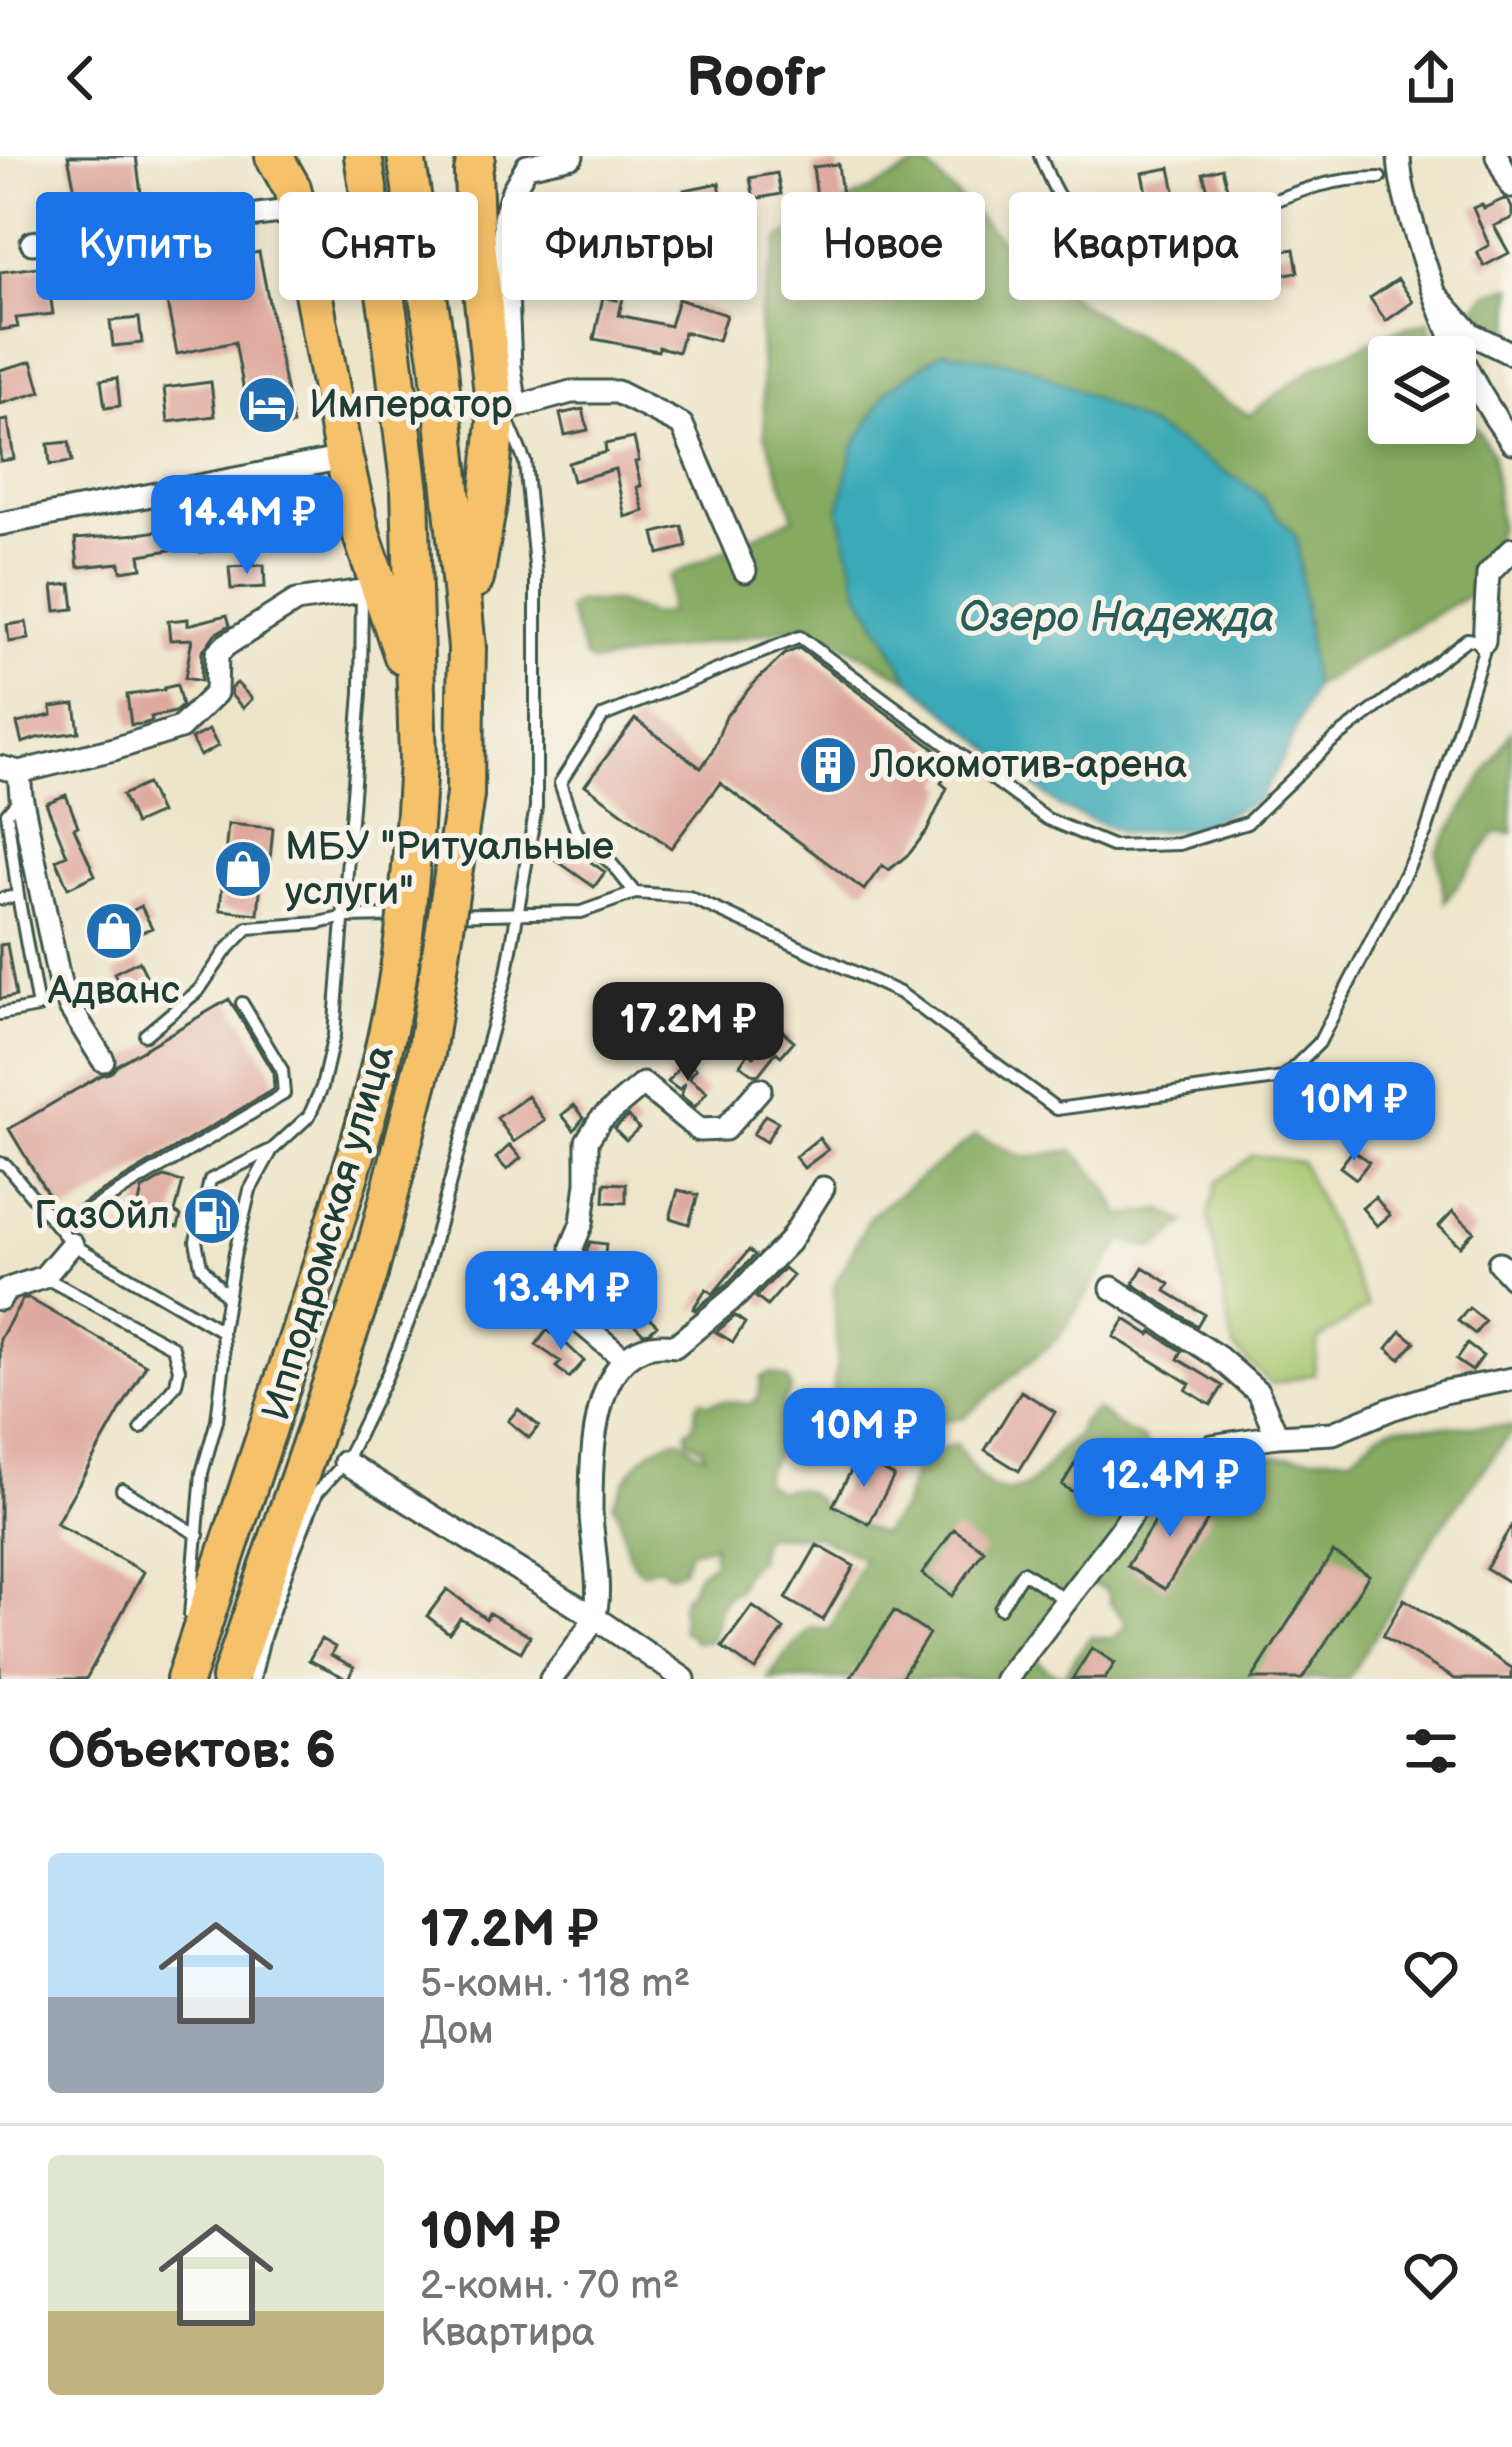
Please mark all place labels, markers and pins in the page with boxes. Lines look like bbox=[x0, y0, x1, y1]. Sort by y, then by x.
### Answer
hotel icon: Император bbox=[236, 374, 298, 436]
place label: Император bbox=[309, 382, 513, 429]
pin: 14.4M ₽ bbox=[136, 475, 358, 577]
building icon: Локомотив-арена bbox=[797, 734, 859, 796]
place label: Локомотив-арена bbox=[869, 742, 1187, 789]
place label: МБУ "Ритуальные услуги" bbox=[285, 824, 614, 916]
shop icon: МБУ "Ритуальные услуги" bbox=[212, 838, 274, 900]
shop icon: Адванс bbox=[83, 900, 145, 962]
place label: Адванс bbox=[47, 968, 180, 1015]
pin: 17.2M ₽ bbox=[577, 982, 799, 1084]
pin: 10M ₽ bbox=[1270, 1062, 1438, 1164]
fuel station icon: ГазОйл bbox=[181, 1185, 243, 1247]
place label: ГазОйл bbox=[34, 1193, 170, 1240]
pin: 13.4M ₽ bbox=[450, 1251, 672, 1353]
pin: 10M ₽ bbox=[780, 1388, 948, 1490]
pin: 12.4M ₽ bbox=[1059, 1438, 1281, 1540]

